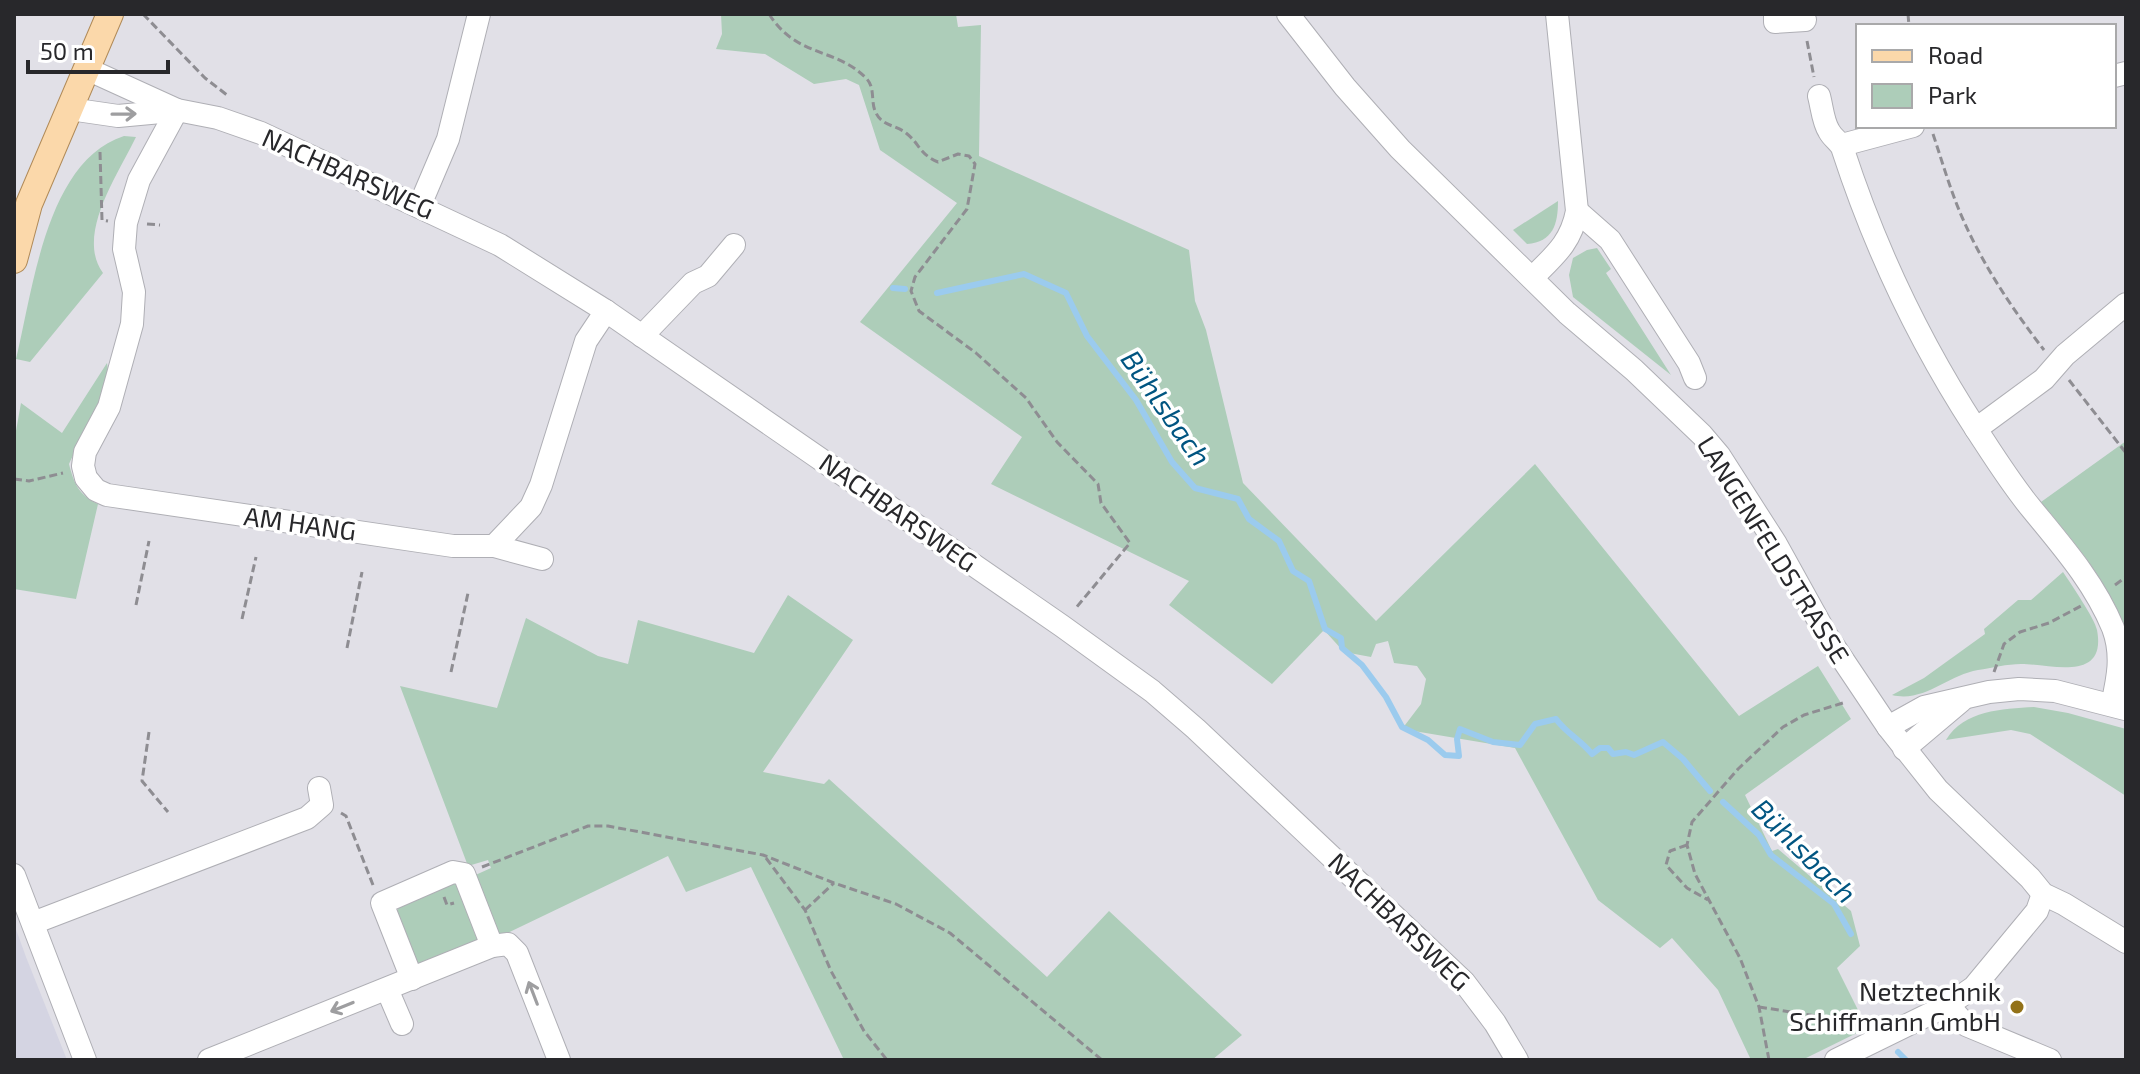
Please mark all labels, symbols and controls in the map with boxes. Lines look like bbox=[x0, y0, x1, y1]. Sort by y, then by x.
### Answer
scale bar bbox=[28, 24, 168, 74]
legend bbox=[1856, 24, 2116, 128]
text: 50 m bbox=[40, 36, 94, 65]
text: Road bbox=[1928, 40, 1983, 69]
text: Park bbox=[1928, 80, 1977, 109]
one-way arrow bbox=[110, 106, 136, 122]
street label: NACHBARSWEG bbox=[258, 121, 439, 224]
water label: Bühlsbach bbox=[1115, 343, 1219, 472]
street label: LANGENFELDSTRASSE bbox=[1692, 430, 1857, 668]
street label: NACHBARSWEG bbox=[814, 446, 983, 578]
street label: AM HANG bbox=[242, 499, 358, 546]
water label: Bühlsbach bbox=[1745, 791, 1864, 910]
street label: NACHBARSWEG bbox=[1323, 846, 1477, 996]
place label: Netztechnik Schiffmann GmbH bbox=[1789, 975, 2001, 1036]
one-way arrow bbox=[525, 981, 539, 1006]
marker: Netztechnik Schiffmann GmbH bbox=[2008, 998, 2026, 1016]
one-way arrow bbox=[330, 1001, 355, 1015]

